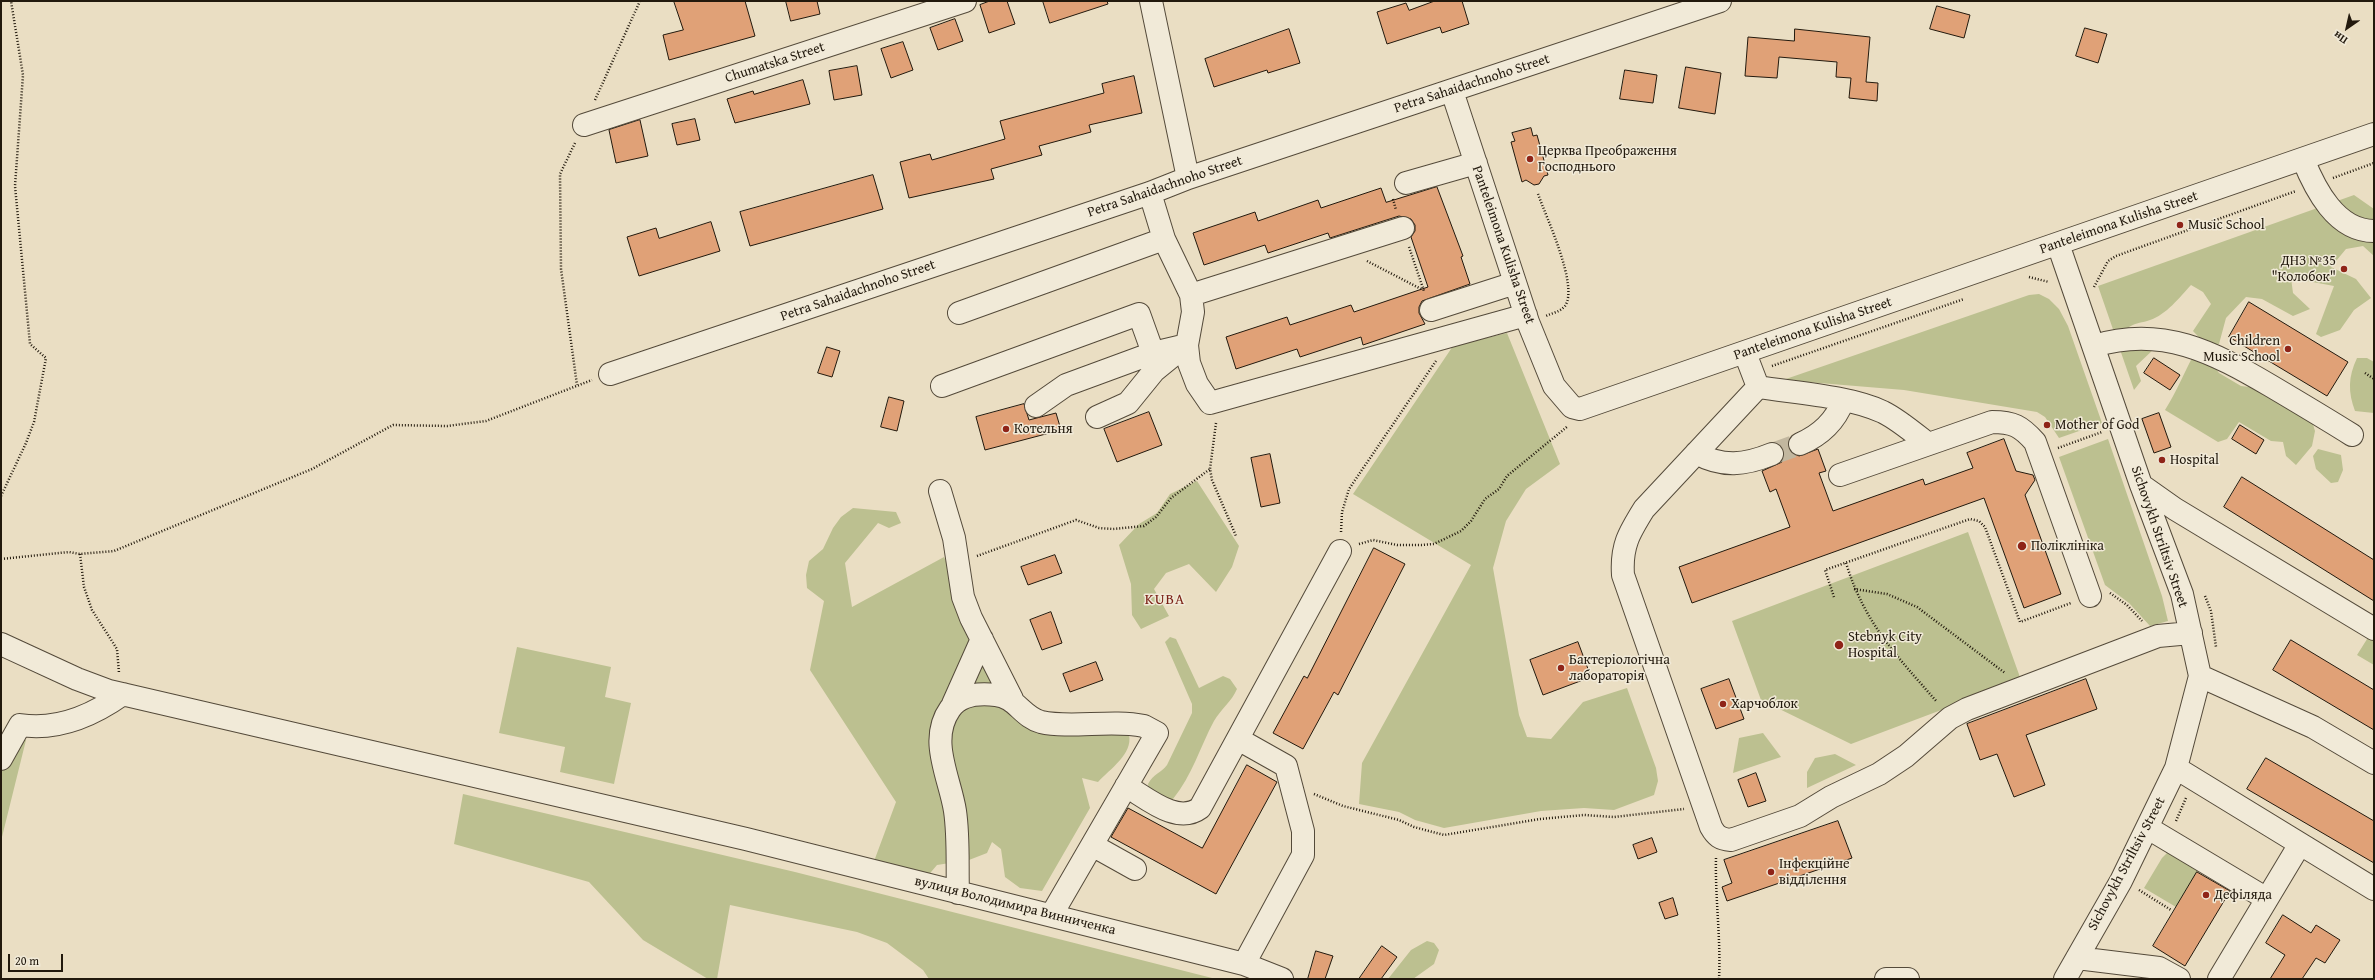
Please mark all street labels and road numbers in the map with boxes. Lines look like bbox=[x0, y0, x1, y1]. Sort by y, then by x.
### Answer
street label: Chumatska Street bbox=[723, 39, 827, 87]
street label: Petra Sahaidachnoho Street bbox=[1392, 51, 1552, 117]
street label: Petra Sahaidachnoho Street bbox=[1085, 153, 1245, 221]
street label: Panteleimona Kulisha Street bbox=[1468, 164, 1538, 326]
street label: Panteleimona Kulisha Street bbox=[2038, 188, 2200, 258]
street label: Petra Sahaidachnoho Street bbox=[778, 257, 938, 325]
street label: Panteleimona Kulisha Street bbox=[1732, 294, 1894, 364]
street label: Sichovykh Striltsiv Street bbox=[2127, 464, 2191, 610]
street label: Sichovykh Striltsiv Street bbox=[2085, 794, 2169, 934]
street label: вулиця Володимира Винниченка bbox=[913, 873, 1117, 939]

